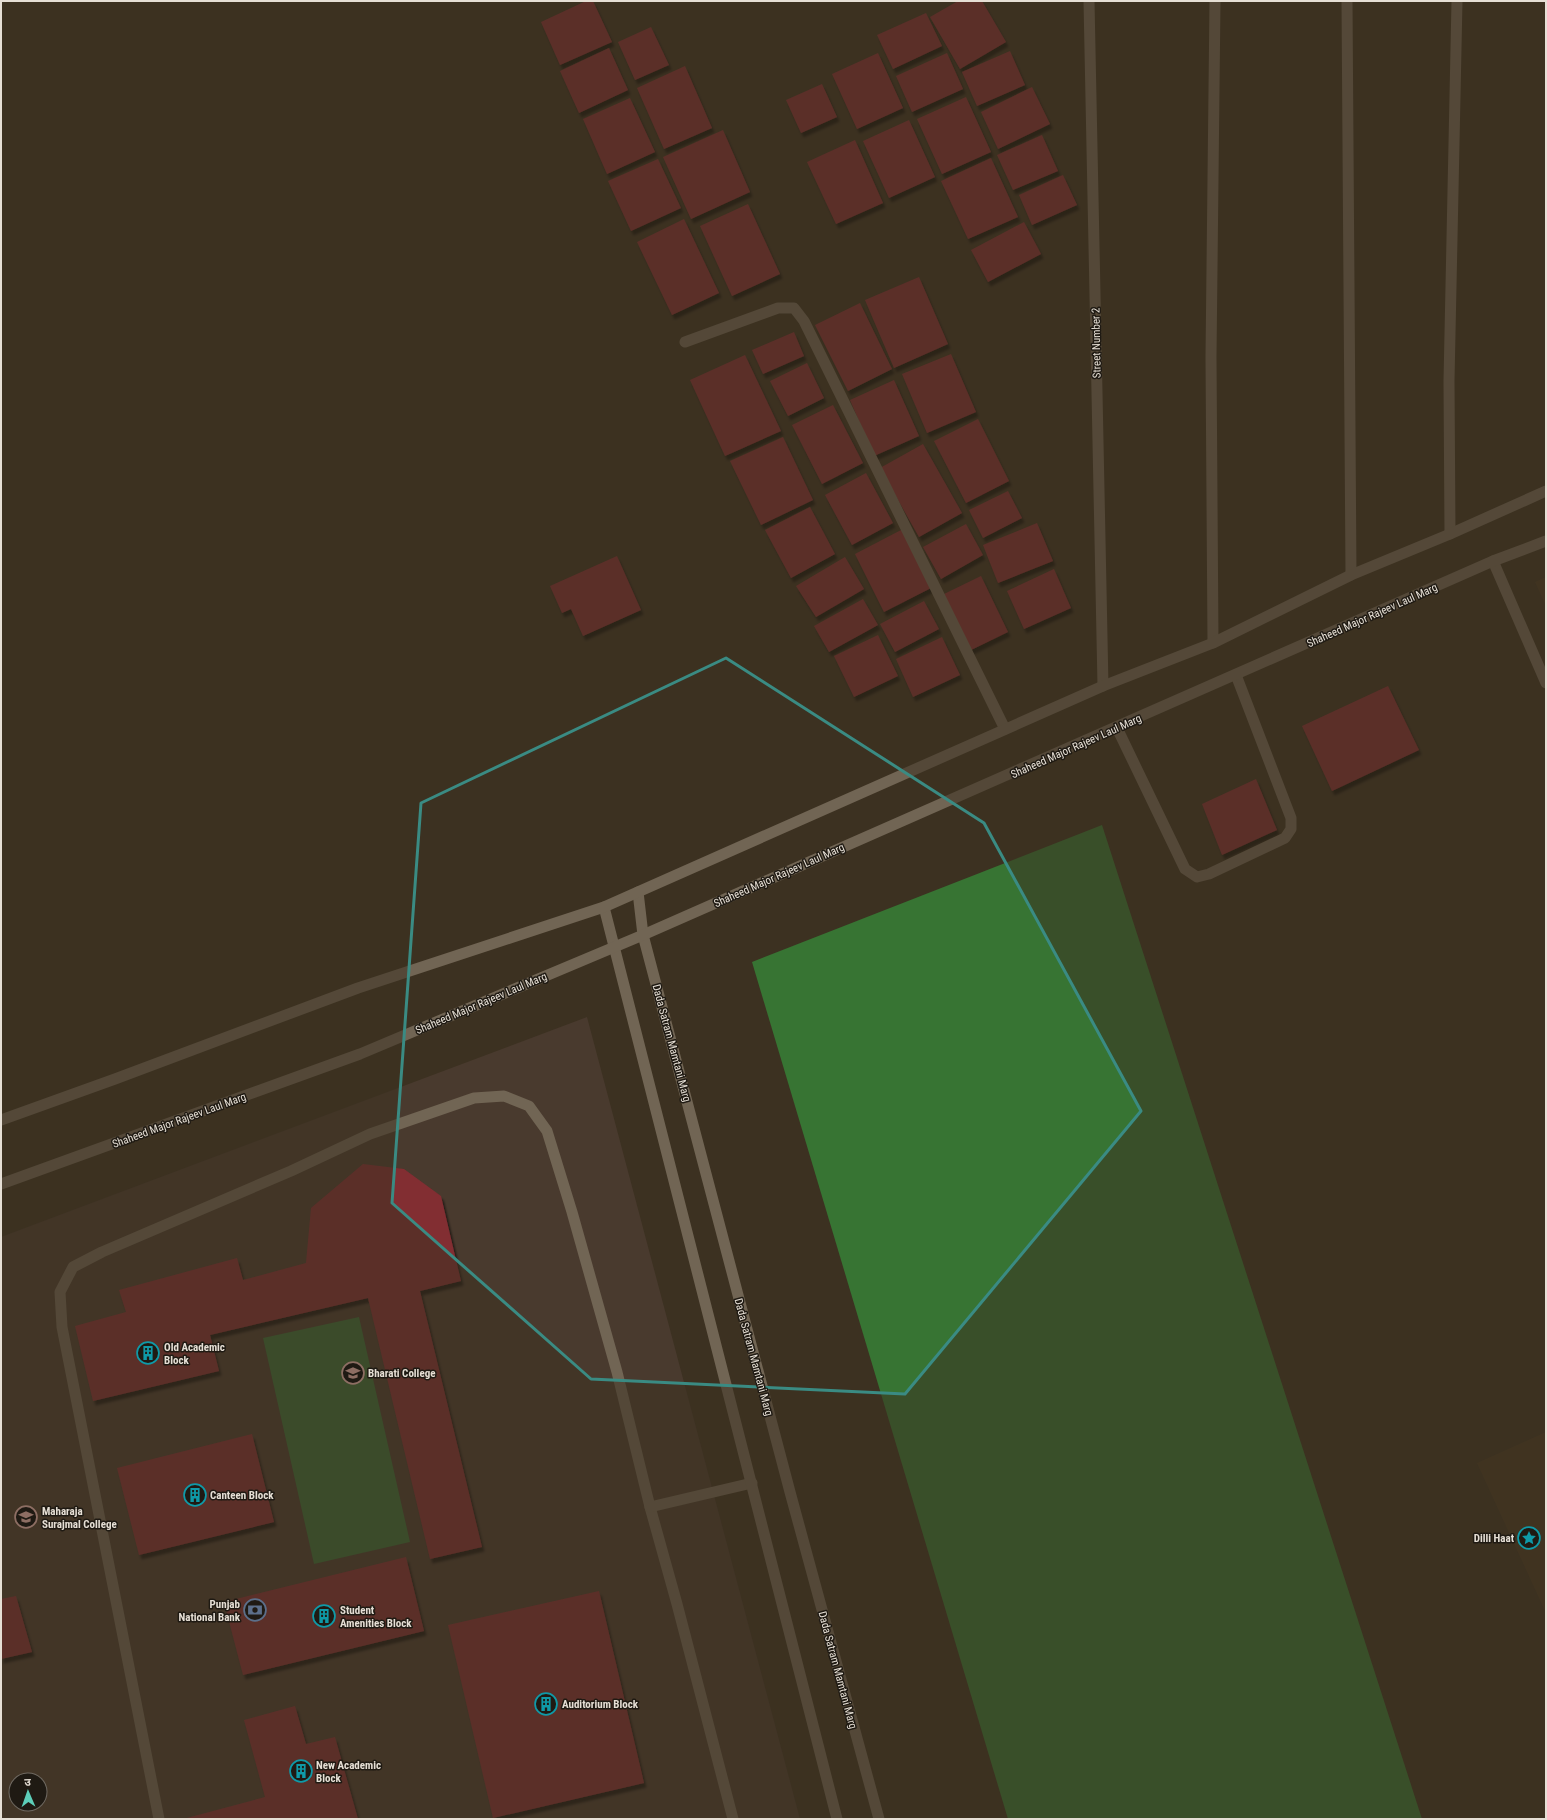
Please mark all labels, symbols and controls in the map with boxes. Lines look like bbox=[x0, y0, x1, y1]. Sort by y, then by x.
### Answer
street label: Street Number 2 bbox=[1089, 308, 1104, 378]
street label: Shaheed Major Rajeev Laul Marg bbox=[1305, 581, 1439, 650]
street label: Shaheed Major Rajeev Laul Marg bbox=[1009, 712, 1143, 781]
street label: Shaheed Major Rajeev Laul Marg bbox=[712, 841, 846, 910]
street label: Shaheed Major Rajeev Laul Marg bbox=[414, 970, 549, 1037]
street label: Dada Satram Mamtani Marg bbox=[650, 983, 693, 1103]
street label: Shaheed Major Rajeev Laul Marg bbox=[110, 1090, 248, 1151]
street label: Dada Satram Mamtani Marg bbox=[732, 1297, 775, 1417]
building icon: Old Academic Block bbox=[135, 1340, 161, 1366]
place label: Old Academic Block bbox=[164, 1341, 225, 1367]
school or university icon: Bharati College bbox=[340, 1360, 366, 1386]
place label: Bharati College bbox=[368, 1367, 435, 1380]
building icon: Canteen Block bbox=[182, 1482, 208, 1508]
place label: Canteen Block bbox=[210, 1489, 274, 1502]
school or university icon: Maharaja Surajmal College bbox=[13, 1504, 39, 1530]
place label: Maharaja Surajmal College bbox=[42, 1505, 117, 1531]
place icon: Dilli Haat bbox=[1516, 1525, 1542, 1551]
place label: Dilli Haat bbox=[1474, 1532, 1515, 1545]
bank icon: Punjab National Bank bbox=[242, 1597, 268, 1623]
place label: Punjab National Bank bbox=[179, 1598, 241, 1624]
building icon: Student Amenities Block bbox=[311, 1603, 337, 1629]
place label: Student Amenities Block bbox=[340, 1604, 412, 1630]
street label: Dada Satram Mamtani Marg bbox=[816, 1610, 859, 1730]
building icon: Auditorium Block bbox=[533, 1691, 559, 1717]
place label: Auditorium Block bbox=[562, 1698, 639, 1711]
building icon: New Academic Block bbox=[288, 1758, 314, 1784]
place label: New Academic Block bbox=[316, 1759, 381, 1785]
north arrow bbox=[8, 1772, 48, 1812]
text: उ bbox=[24, 1776, 32, 1789]

